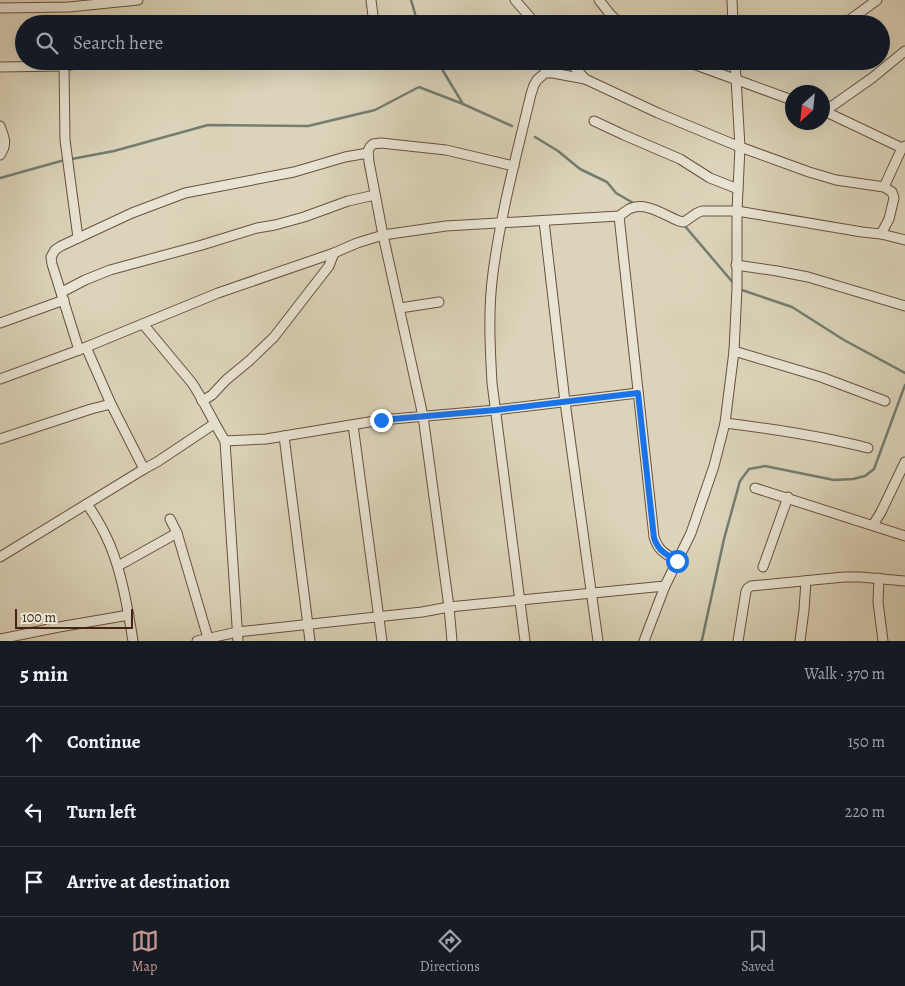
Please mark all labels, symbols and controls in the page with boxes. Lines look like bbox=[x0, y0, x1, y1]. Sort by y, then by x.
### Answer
search box bbox=[15, 15, 890, 70]
icon: search bbox=[33, 29, 61, 57]
text: Search here bbox=[73, 30, 163, 56]
north arrow bbox=[785, 85, 830, 130]
route end bbox=[370, 409, 393, 432]
route start bbox=[666, 550, 689, 573]
scale bar bbox=[15, 606, 132, 629]
text: 100 m bbox=[22, 608, 56, 627]
text: 5 min bbox=[20, 660, 68, 688]
text: Walk · 370 m bbox=[804, 663, 885, 685]
icon: ahead bbox=[20, 728, 48, 756]
text: Continue bbox=[67, 729, 141, 755]
text: 150 m bbox=[848, 731, 885, 753]
icon: left bbox=[20, 798, 48, 826]
text: Turn left bbox=[67, 799, 136, 825]
text: 220 m bbox=[845, 801, 885, 823]
icon: arrive bbox=[20, 868, 48, 896]
text: Arrive at destination bbox=[67, 869, 230, 895]
tab: Map bbox=[131, 927, 159, 976]
tab: Directions bbox=[420, 927, 480, 976]
tab: Saved bbox=[741, 927, 774, 976]

